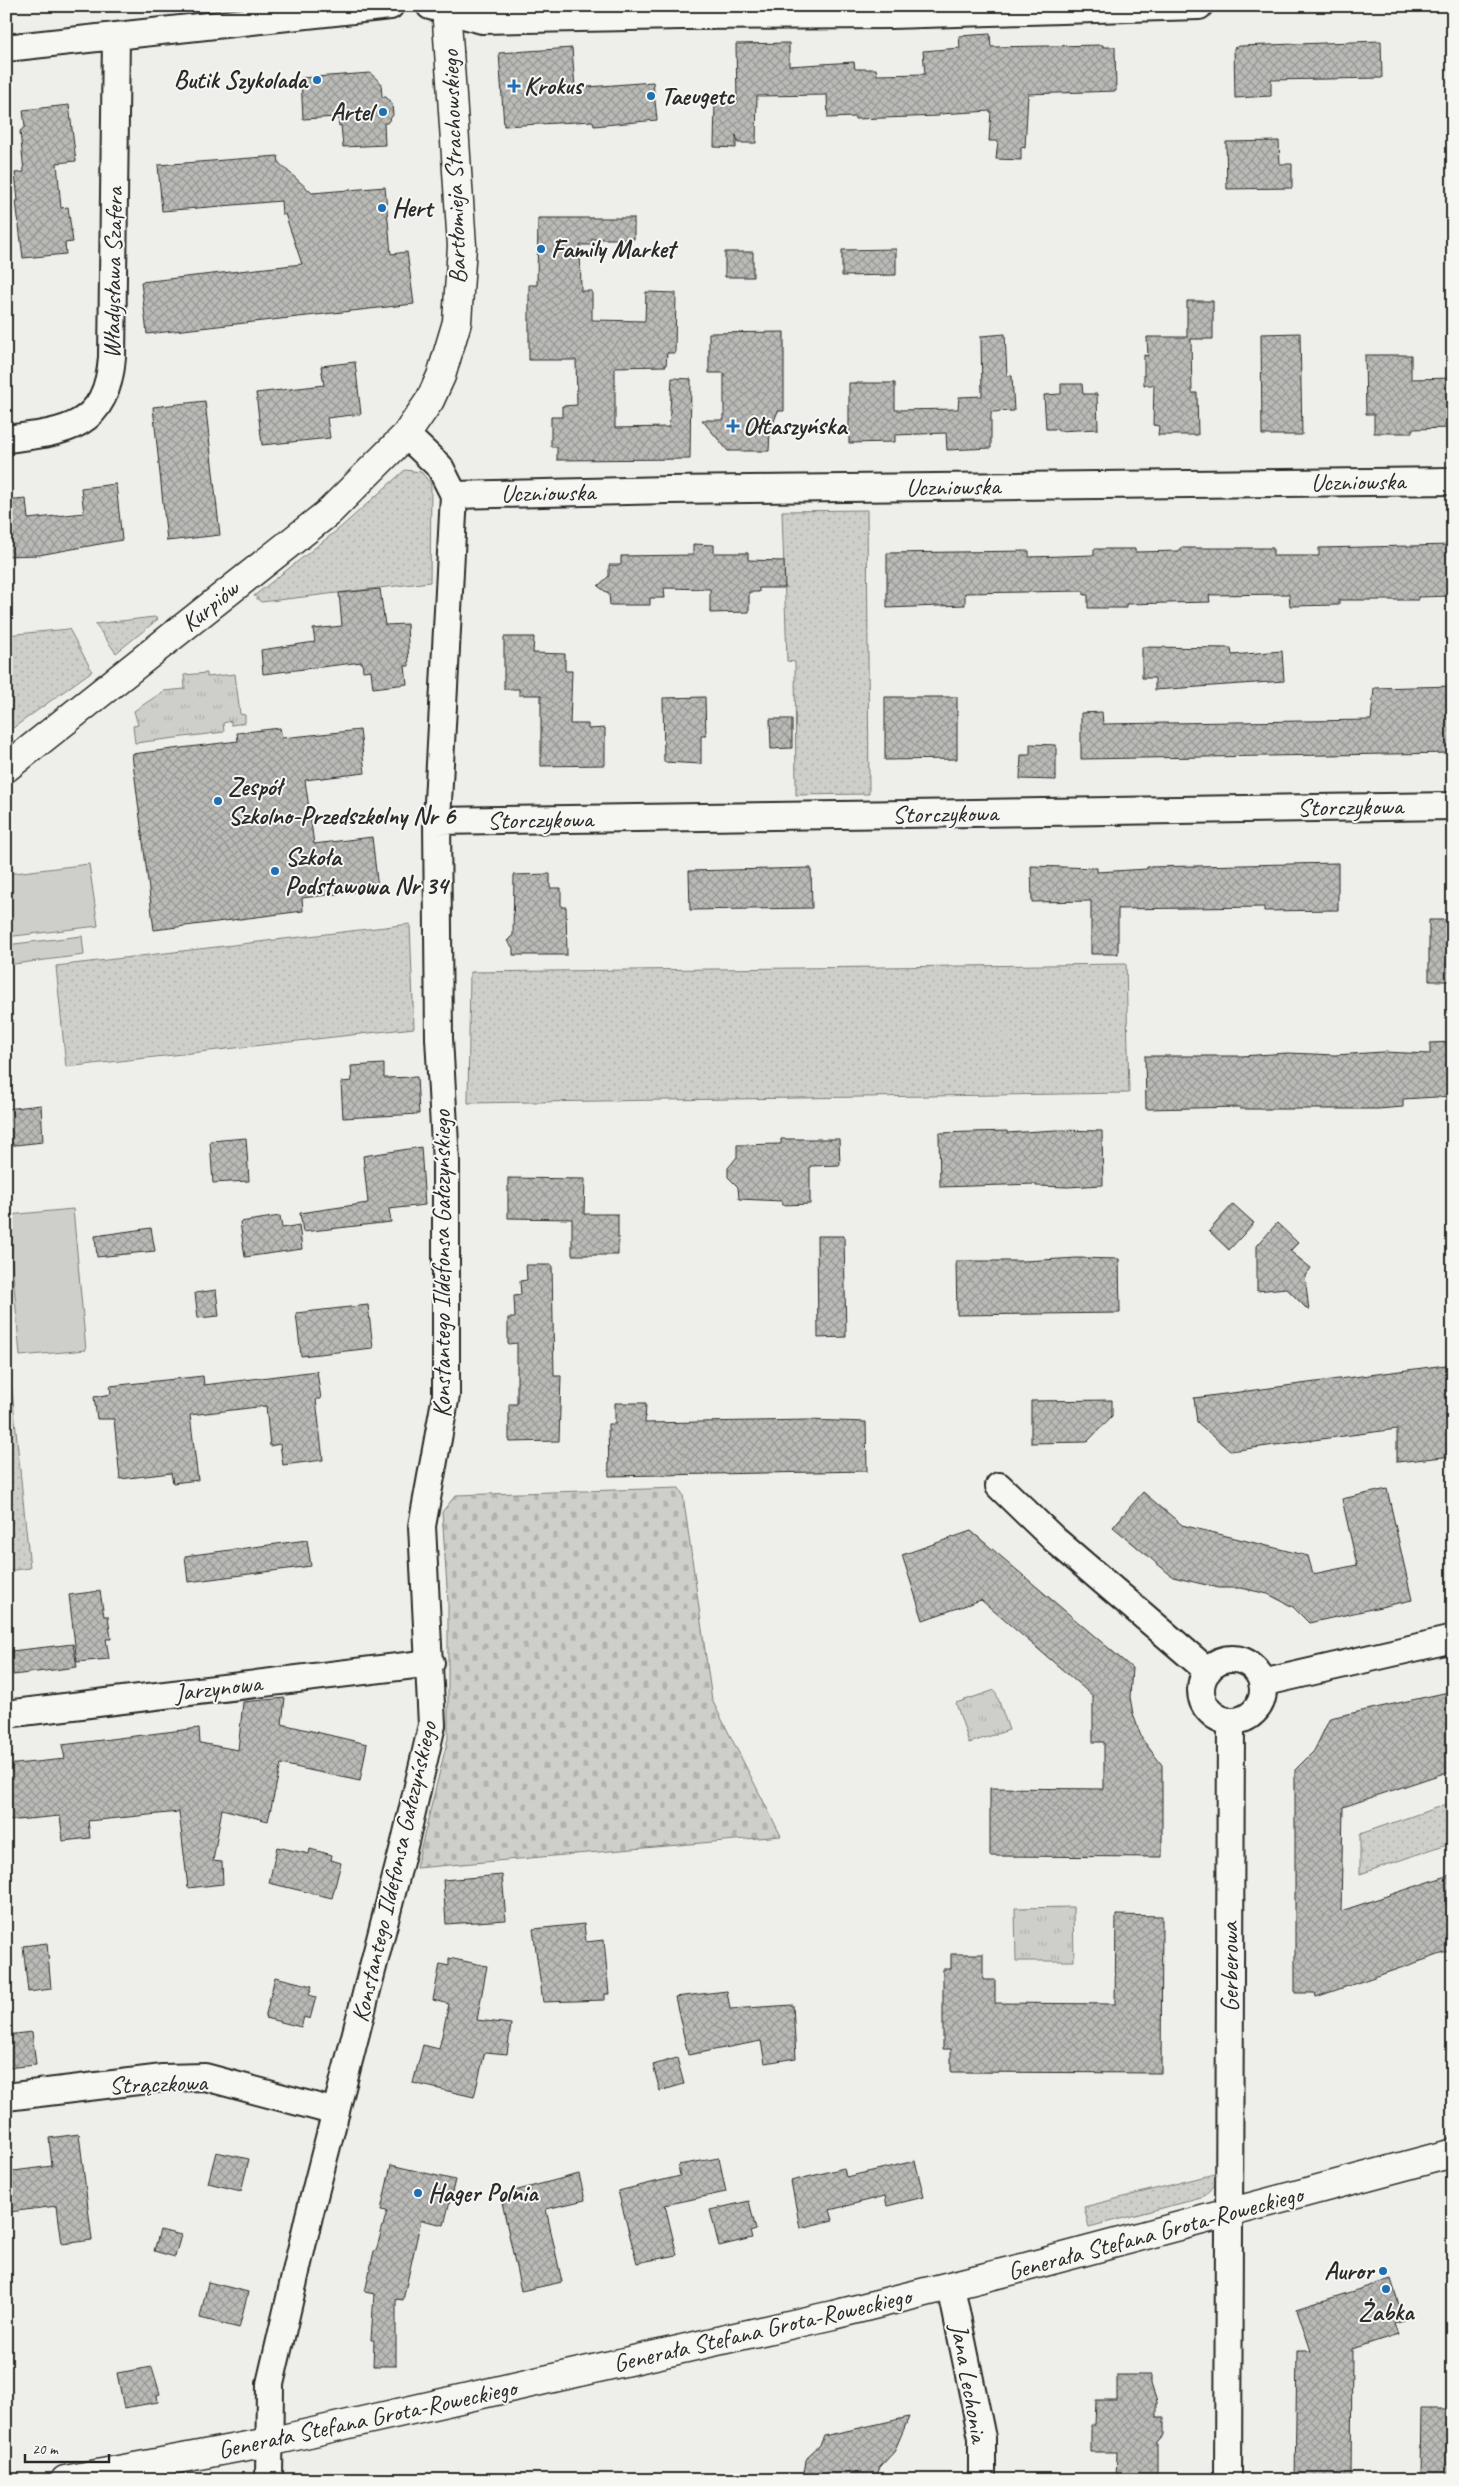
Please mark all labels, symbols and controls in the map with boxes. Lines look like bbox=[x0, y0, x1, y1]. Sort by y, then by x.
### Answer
street label: Bartłomieja Strachowskiego bbox=[434, 48, 474, 284]
place label: Butik Szykolada bbox=[174, 64, 310, 96]
place label: Krokus bbox=[524, 70, 584, 102]
marker: Butik Szykolada bbox=[311, 74, 323, 86]
marker: Krokus bbox=[508, 80, 520, 92]
place label: Taeugetc bbox=[661, 80, 736, 112]
marker: Taeugetc bbox=[645, 90, 657, 102]
place label: Artel bbox=[330, 96, 378, 128]
marker: Artel bbox=[377, 106, 389, 118]
street label: Władysława Szafera bbox=[96, 185, 131, 359]
place label: Hert bbox=[392, 192, 435, 224]
marker: Hert bbox=[376, 202, 388, 214]
place label: Family Market bbox=[551, 233, 679, 265]
marker: Family Market bbox=[535, 243, 547, 255]
place label: Ołtaszyńska bbox=[743, 410, 848, 442]
marker: Ołtaszyńska bbox=[727, 420, 739, 432]
street label: Uczniowska bbox=[1311, 465, 1408, 499]
street label: Uczniowska bbox=[906, 470, 1003, 504]
street label: Uczniowska bbox=[501, 476, 598, 510]
street label: Kurpiów bbox=[175, 572, 247, 639]
place label: Zespół Szkolno-Przedszkolny Nr 6 bbox=[228, 771, 457, 832]
street label: Storczykowa bbox=[1297, 790, 1406, 824]
marker: Zespół Szkolno-Przedszkolny Nr 6 bbox=[212, 795, 224, 807]
street label: Storczykowa bbox=[892, 797, 1001, 831]
street label: Storczykowa bbox=[487, 803, 596, 837]
place label: Szkoła Podstawowa Nr 34 bbox=[285, 841, 450, 902]
marker: Szkoła Podstawowa Nr 34 bbox=[269, 865, 281, 877]
street label: Konstantego Ildefonsa Gałczyńskiego bbox=[426, 1109, 458, 1418]
street label: Jarzynowa bbox=[172, 1666, 266, 1709]
street label: Konstantego Ildefonsa Gałczyńskiego bbox=[344, 1717, 444, 2025]
street label: Gerberowa bbox=[1214, 1920, 1246, 2012]
street label: Strączkowa bbox=[108, 2066, 210, 2102]
place label: Hager Polnia bbox=[428, 2177, 539, 2209]
street label: Generała Stefana Grota-Roweckiego bbox=[1004, 2177, 1309, 2288]
marker: Hager Polnia bbox=[412, 2187, 424, 2199]
place label: Auror bbox=[1324, 2255, 1376, 2287]
marker: Auror bbox=[1377, 2265, 1389, 2277]
street label: Generała Stefana Grota-Roweckiego bbox=[610, 2279, 917, 2380]
marker: Żabka bbox=[1380, 2283, 1392, 2295]
place label: Żabka bbox=[1359, 2296, 1415, 2328]
street label: Jana Lechonia bbox=[943, 2320, 996, 2447]
street label: Generała Stefana Grota-Roweckiego bbox=[215, 2371, 522, 2466]
scale bar bbox=[25, 2431, 109, 2463]
text: 20 m bbox=[32, 2440, 59, 2459]

